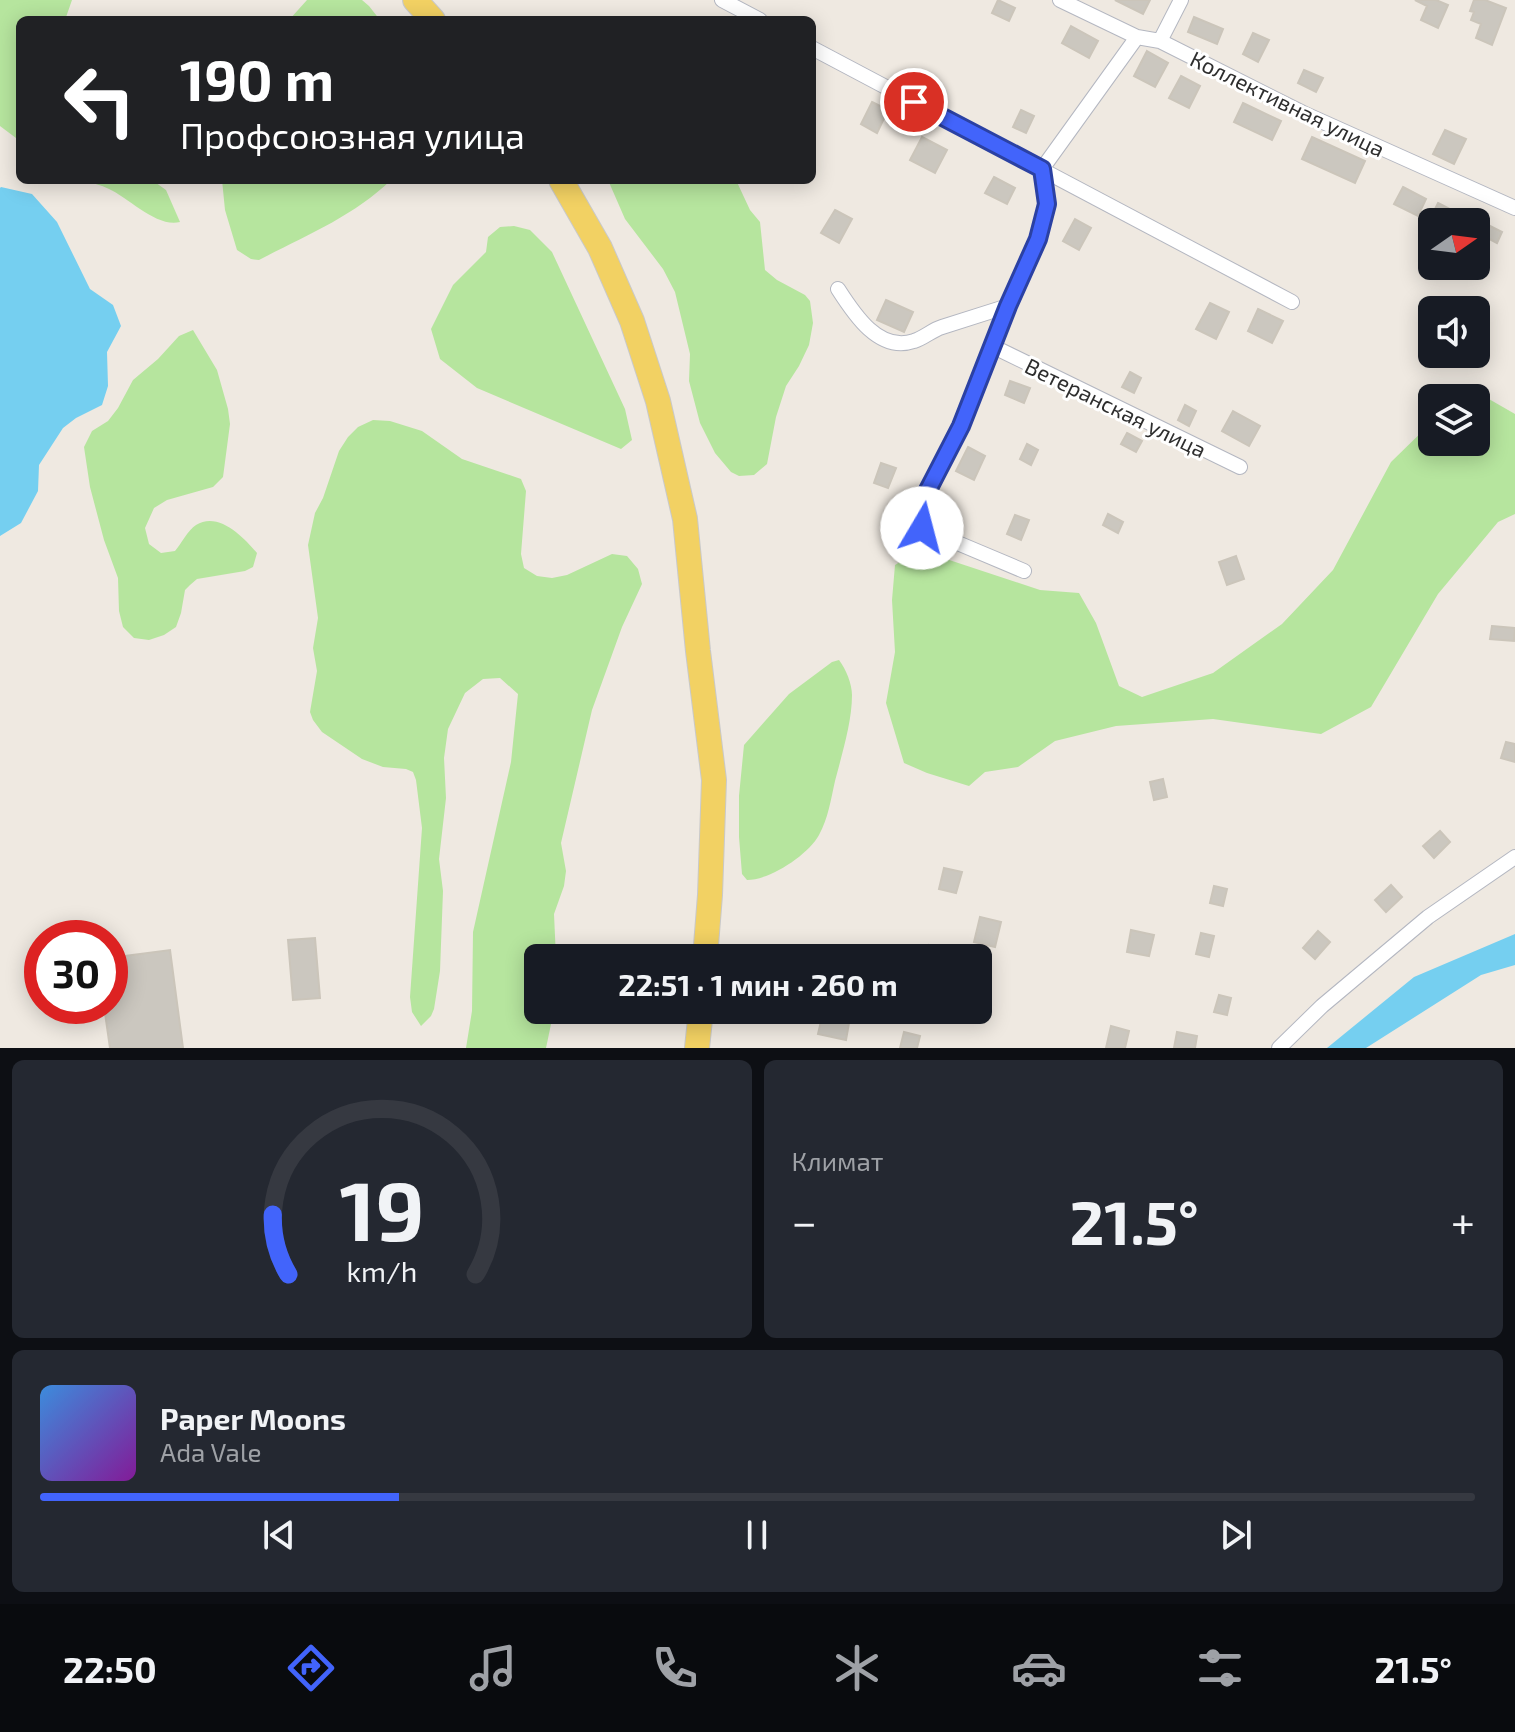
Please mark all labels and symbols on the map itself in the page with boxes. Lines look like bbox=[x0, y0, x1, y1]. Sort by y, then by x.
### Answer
street label: Коллективная улица bbox=[1186, 45, 1389, 162]
pin bbox=[880, 68, 948, 136]
north arrow bbox=[1418, 208, 1490, 280]
street label: Ветеранская улица bbox=[1021, 352, 1211, 463]
position arrow bbox=[880, 486, 964, 570]
speed limit sign: 30 bbox=[24, 920, 128, 1024]

